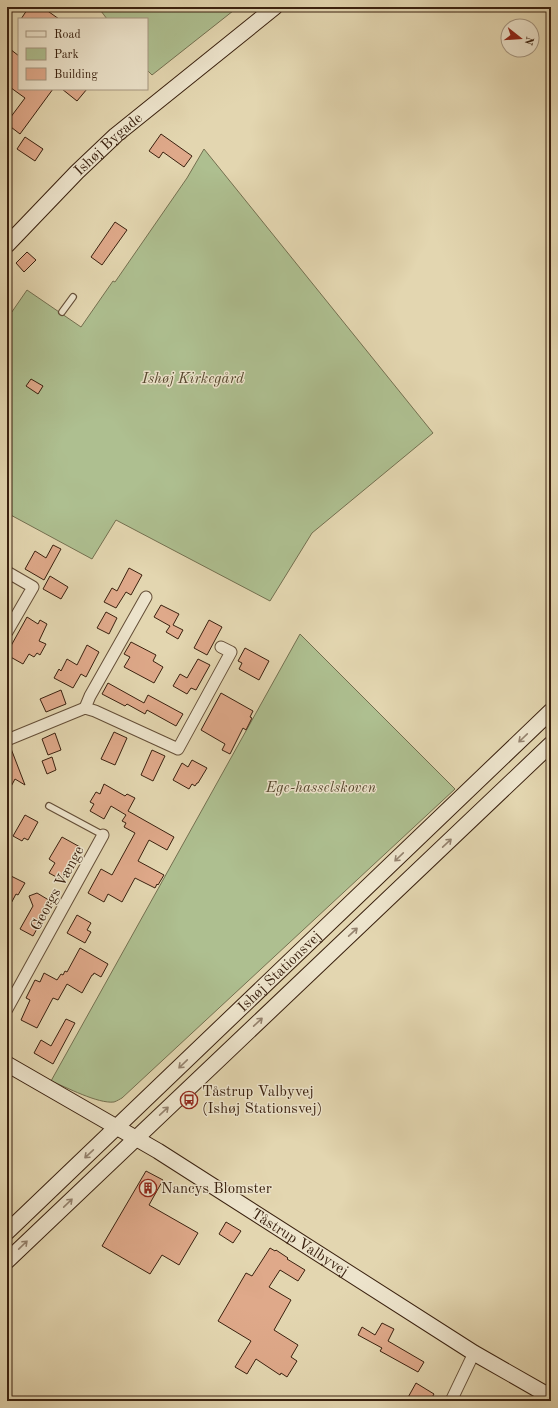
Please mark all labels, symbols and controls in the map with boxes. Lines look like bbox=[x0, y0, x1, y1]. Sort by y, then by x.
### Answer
legend bbox=[18, 18, 148, 90]
north arrow bbox=[500, 18, 540, 58]
text: Road bbox=[54, 29, 81, 41]
text: N bbox=[521, 35, 535, 47]
text: Park bbox=[54, 49, 79, 61]
text: Building bbox=[54, 69, 98, 81]
street label: Ishøj Bygade bbox=[72, 111, 146, 179]
park label: Ishøj Kirkegård bbox=[141, 372, 245, 387]
one-way arrow bbox=[518, 733, 528, 743]
park label: Ege-hasselskoven bbox=[265, 781, 377, 796]
one-way arrow bbox=[442, 838, 452, 847]
street label: Georgs Vænge bbox=[29, 844, 88, 934]
one-way arrow bbox=[394, 852, 404, 862]
one-way arrow bbox=[348, 927, 358, 937]
street label: Ishøj Stationsvej bbox=[236, 929, 325, 1016]
one-way arrow bbox=[253, 1017, 264, 1026]
one-way arrow bbox=[178, 1059, 188, 1069]
place label: Tåstrup Valbyvej (Ishøj Stationsvej) bbox=[202, 1085, 322, 1117]
bus stop icon: Tåstrup Valbyvej (Ishøj Stationsvej) bbox=[179, 1090, 199, 1110]
one-way arrow bbox=[159, 1106, 169, 1116]
one-way arrow bbox=[84, 1149, 94, 1159]
building icon: Nancys Blomster bbox=[138, 1178, 158, 1198]
place label: Nancys Blomster bbox=[161, 1182, 272, 1197]
one-way arrow bbox=[63, 1198, 73, 1208]
street label: Tåstrup Valbyvej bbox=[248, 1207, 351, 1280]
one-way arrow bbox=[18, 1241, 28, 1250]

